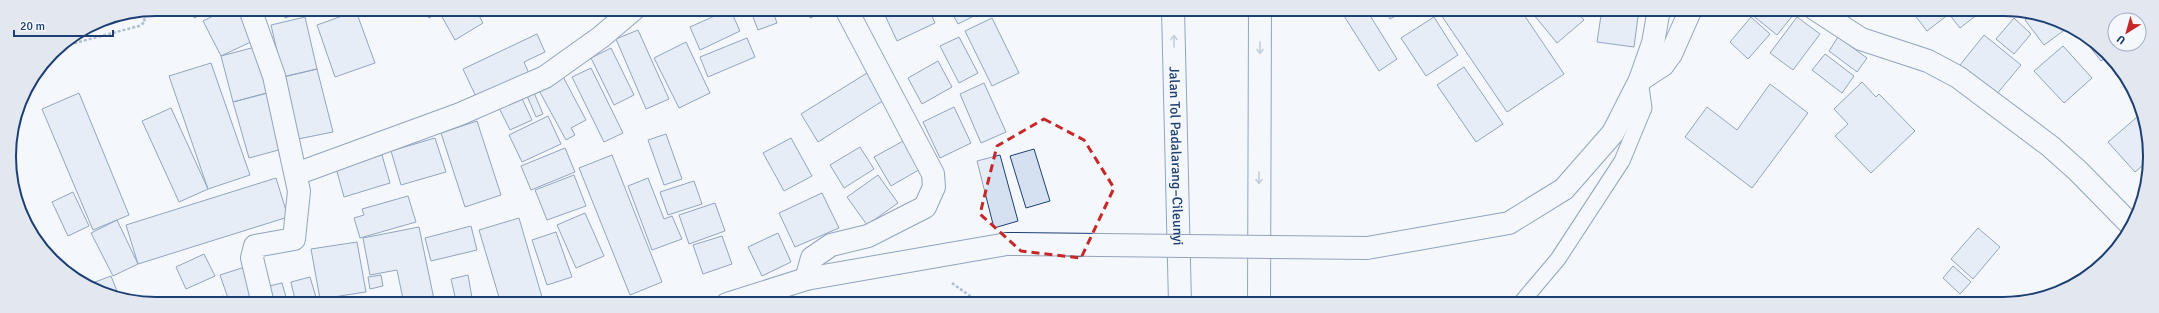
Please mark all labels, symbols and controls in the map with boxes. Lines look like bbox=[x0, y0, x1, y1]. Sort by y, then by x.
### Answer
scale bar bbox=[14, 12, 113, 38]
north arrow bbox=[2107, 12, 2147, 52]
text: 20 m bbox=[20, 19, 45, 34]
text: U bbox=[2114, 32, 2128, 47]
one-way arrow bbox=[1170, 35, 1178, 48]
one-way arrow bbox=[1256, 41, 1264, 54]
street label: Jalan Tol Padalarang–Cileunyi bbox=[1165, 66, 1187, 246]
one-way arrow bbox=[1255, 171, 1263, 184]

